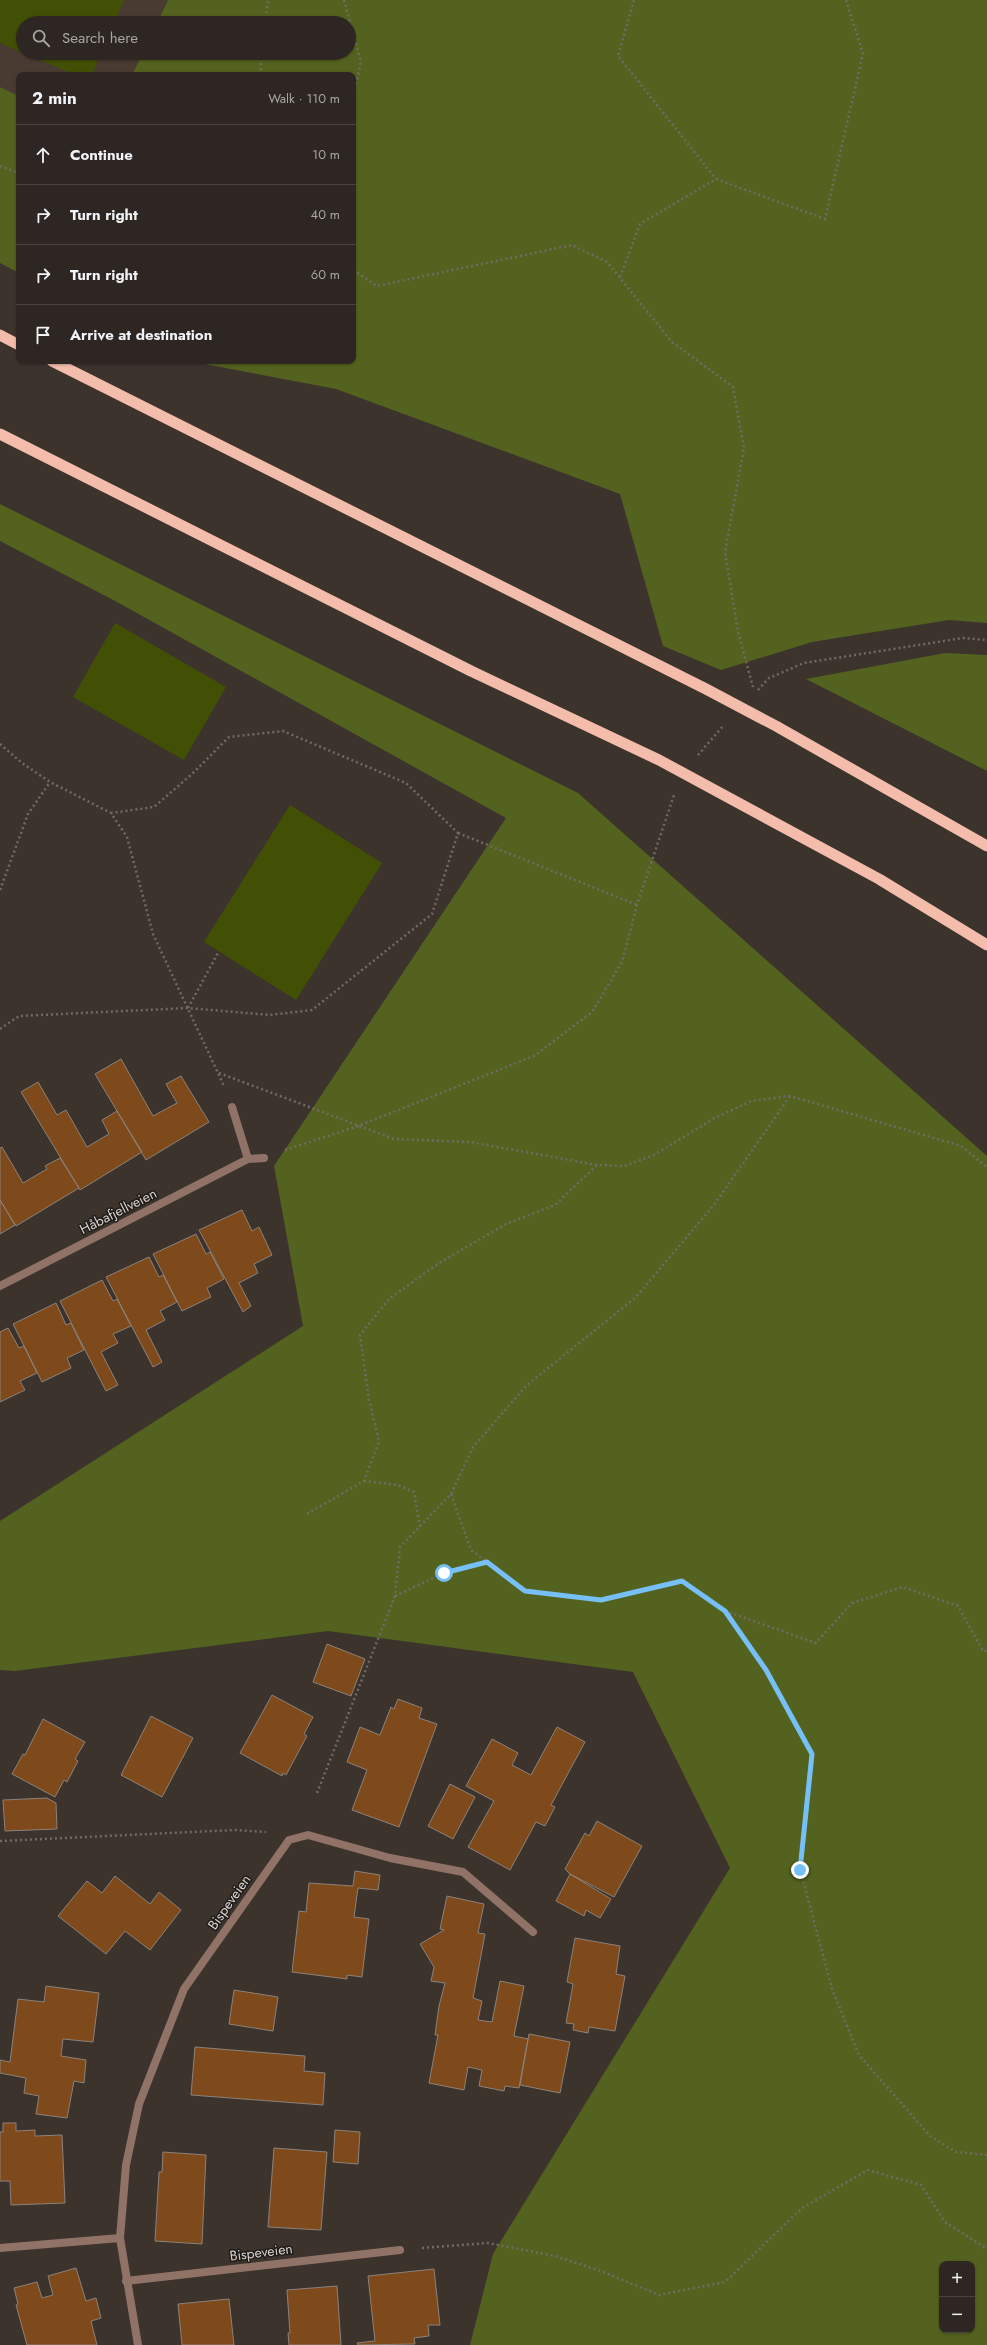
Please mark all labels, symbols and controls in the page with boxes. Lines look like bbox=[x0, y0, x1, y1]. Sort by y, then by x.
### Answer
search box bbox=[16, 16, 356, 60]
icon: search bbox=[30, 27, 52, 49]
text: Search here bbox=[62, 27, 138, 49]
text: 2 min bbox=[32, 86, 77, 110]
text: Walk · 110 m bbox=[268, 89, 340, 108]
icon: ahead bbox=[32, 144, 54, 166]
text: Continue bbox=[70, 144, 133, 166]
text: 10 m bbox=[312, 145, 340, 164]
icon: right bbox=[32, 204, 54, 226]
text: Turn right bbox=[70, 204, 138, 226]
text: 40 m bbox=[311, 205, 340, 224]
icon: right bbox=[32, 264, 54, 286]
text: Turn right bbox=[70, 264, 138, 286]
text: 60 m bbox=[311, 265, 340, 284]
icon: arrive bbox=[32, 324, 54, 346]
text: Arrive at destination bbox=[70, 324, 212, 346]
street label: Håbafjellveien bbox=[76, 1183, 160, 1239]
route start bbox=[435, 1564, 453, 1582]
route end bbox=[791, 1861, 809, 1879]
street label: Bispeveien bbox=[203, 1870, 255, 1934]
street label: Bispeveien bbox=[228, 2238, 294, 2266]
map controls bbox=[939, 2261, 975, 2333]
button: + bbox=[939, 2261, 975, 2297]
button: − bbox=[939, 2297, 975, 2333]

